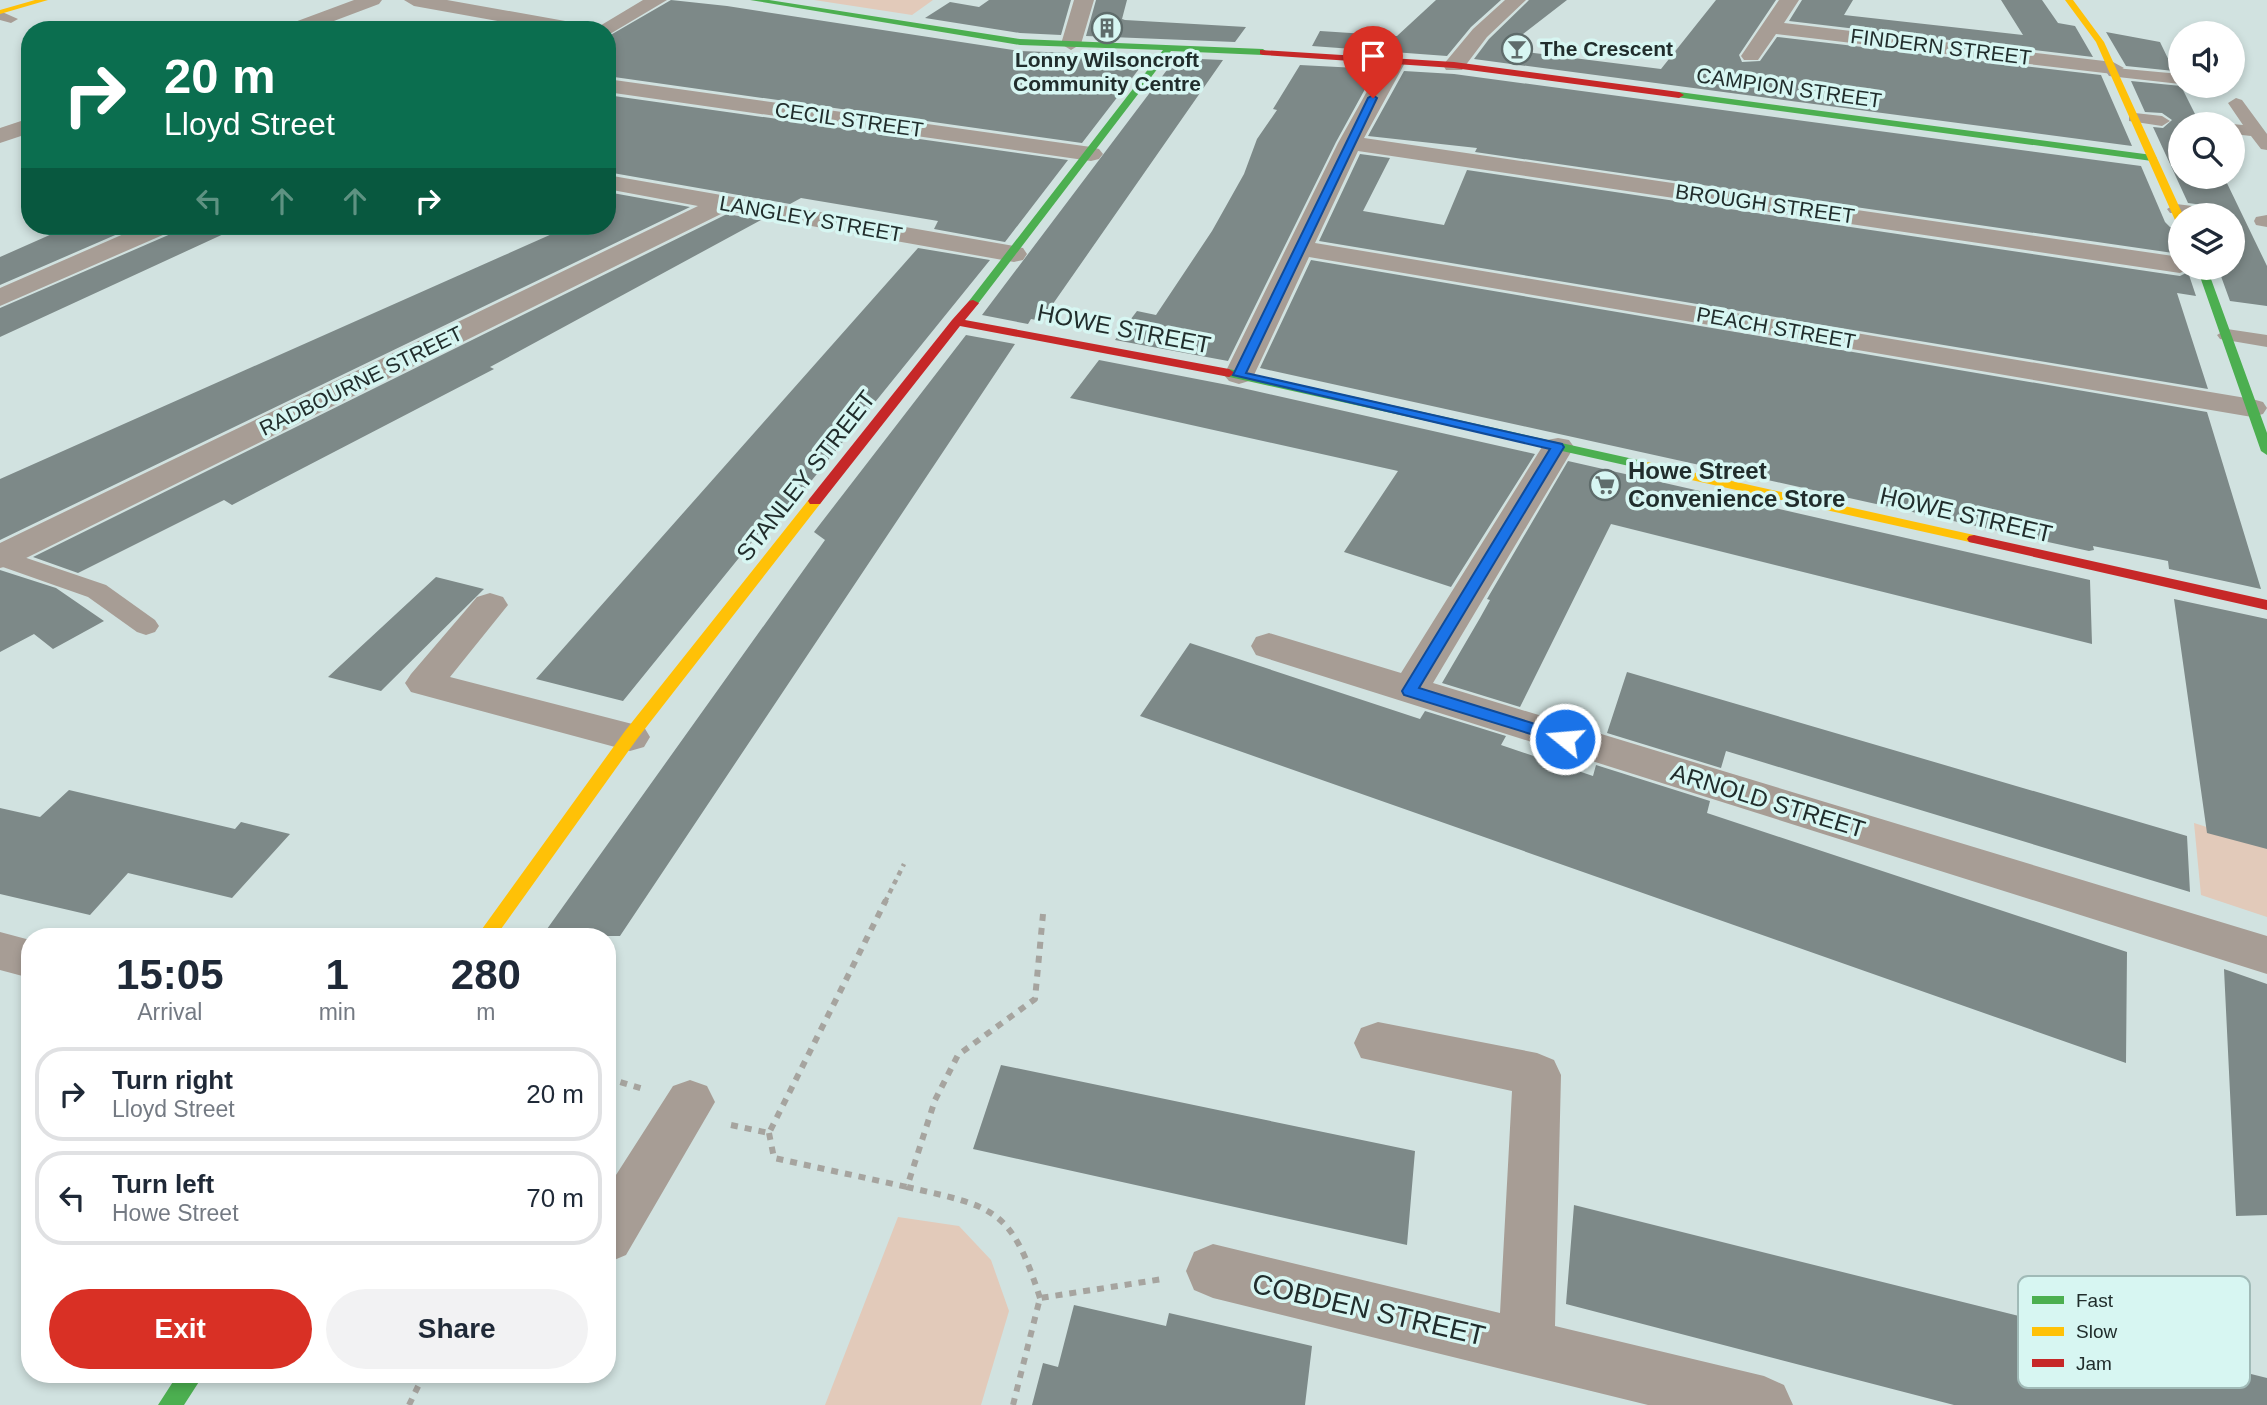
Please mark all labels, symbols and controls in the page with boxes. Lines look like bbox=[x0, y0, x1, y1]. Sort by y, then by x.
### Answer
building icon: Lonny Wilsoncroft Community Centre bbox=[1090, 11, 1124, 45]
map controls bbox=[2168, 21, 2245, 280]
button: sound bbox=[2168, 21, 2245, 98]
street label: FINDERN STREET bbox=[1849, 24, 2033, 69]
pin bbox=[1343, 26, 1403, 98]
bar icon: The Crescent bbox=[1500, 32, 1534, 66]
icon: arrive bbox=[1354, 37, 1392, 75]
place label: The Crescent bbox=[1540, 37, 1673, 60]
place label: Lonny Wilsoncroft Community Centre bbox=[1013, 48, 1201, 95]
icon: right bbox=[49, 49, 140, 140]
text: 20 m bbox=[164, 49, 276, 103]
street label: CAMPION STREET bbox=[1695, 63, 1883, 112]
street label: CECIL STREET bbox=[773, 98, 925, 141]
text: Lloyd Street bbox=[164, 106, 335, 142]
button: search bbox=[2168, 112, 2245, 189]
street label: BROUGH STREET bbox=[1674, 180, 1856, 228]
icon: left bbox=[190, 182, 228, 220]
icon: ahead bbox=[263, 182, 301, 220]
icon: ahead bbox=[336, 182, 374, 220]
icon: right bbox=[409, 182, 447, 220]
street label: LANGLEY STREET bbox=[718, 191, 904, 246]
button: layers bbox=[2168, 203, 2245, 280]
street label: HOWE STREET bbox=[1035, 298, 1213, 359]
street label: PEACH STREET bbox=[1695, 302, 1858, 353]
street label: RADBOURNE STREET bbox=[256, 321, 466, 440]
street label: STANLEY STREET bbox=[731, 385, 881, 566]
place label: Howe Street Convenience Store bbox=[1628, 457, 1845, 512]
supermarket icon: Howe Street Convenience Store bbox=[1588, 468, 1622, 502]
street label: HOWE STREET bbox=[1877, 482, 2055, 548]
position arrow bbox=[1528, 702, 1602, 776]
street label: ARNOLD STREET bbox=[1668, 758, 1869, 843]
text: 15:05 bbox=[116, 951, 224, 998]
text: 1 bbox=[325, 951, 349, 998]
text: 280 bbox=[451, 951, 521, 998]
text: Arrival bbox=[137, 999, 202, 1025]
text: min bbox=[319, 999, 356, 1025]
text: m bbox=[476, 999, 495, 1025]
text: Turn right bbox=[112, 1065, 233, 1095]
icon: right bbox=[53, 1075, 91, 1113]
text: 20 m bbox=[526, 1079, 584, 1109]
text: Lloyd Street bbox=[112, 1096, 235, 1122]
text: Turn left bbox=[112, 1169, 214, 1199]
icon: left bbox=[53, 1179, 91, 1217]
text: 70 m bbox=[526, 1183, 584, 1213]
text: Howe Street bbox=[112, 1200, 239, 1226]
street label: COBDEN STREET bbox=[1249, 1268, 1488, 1351]
legend bbox=[2018, 1276, 2250, 1388]
button: Exit bbox=[49, 1289, 312, 1369]
button: Share bbox=[326, 1289, 588, 1369]
text: Fast bbox=[2076, 1290, 2114, 1311]
text: Slow bbox=[2076, 1321, 2117, 1342]
text: Jam bbox=[2076, 1353, 2112, 1374]

